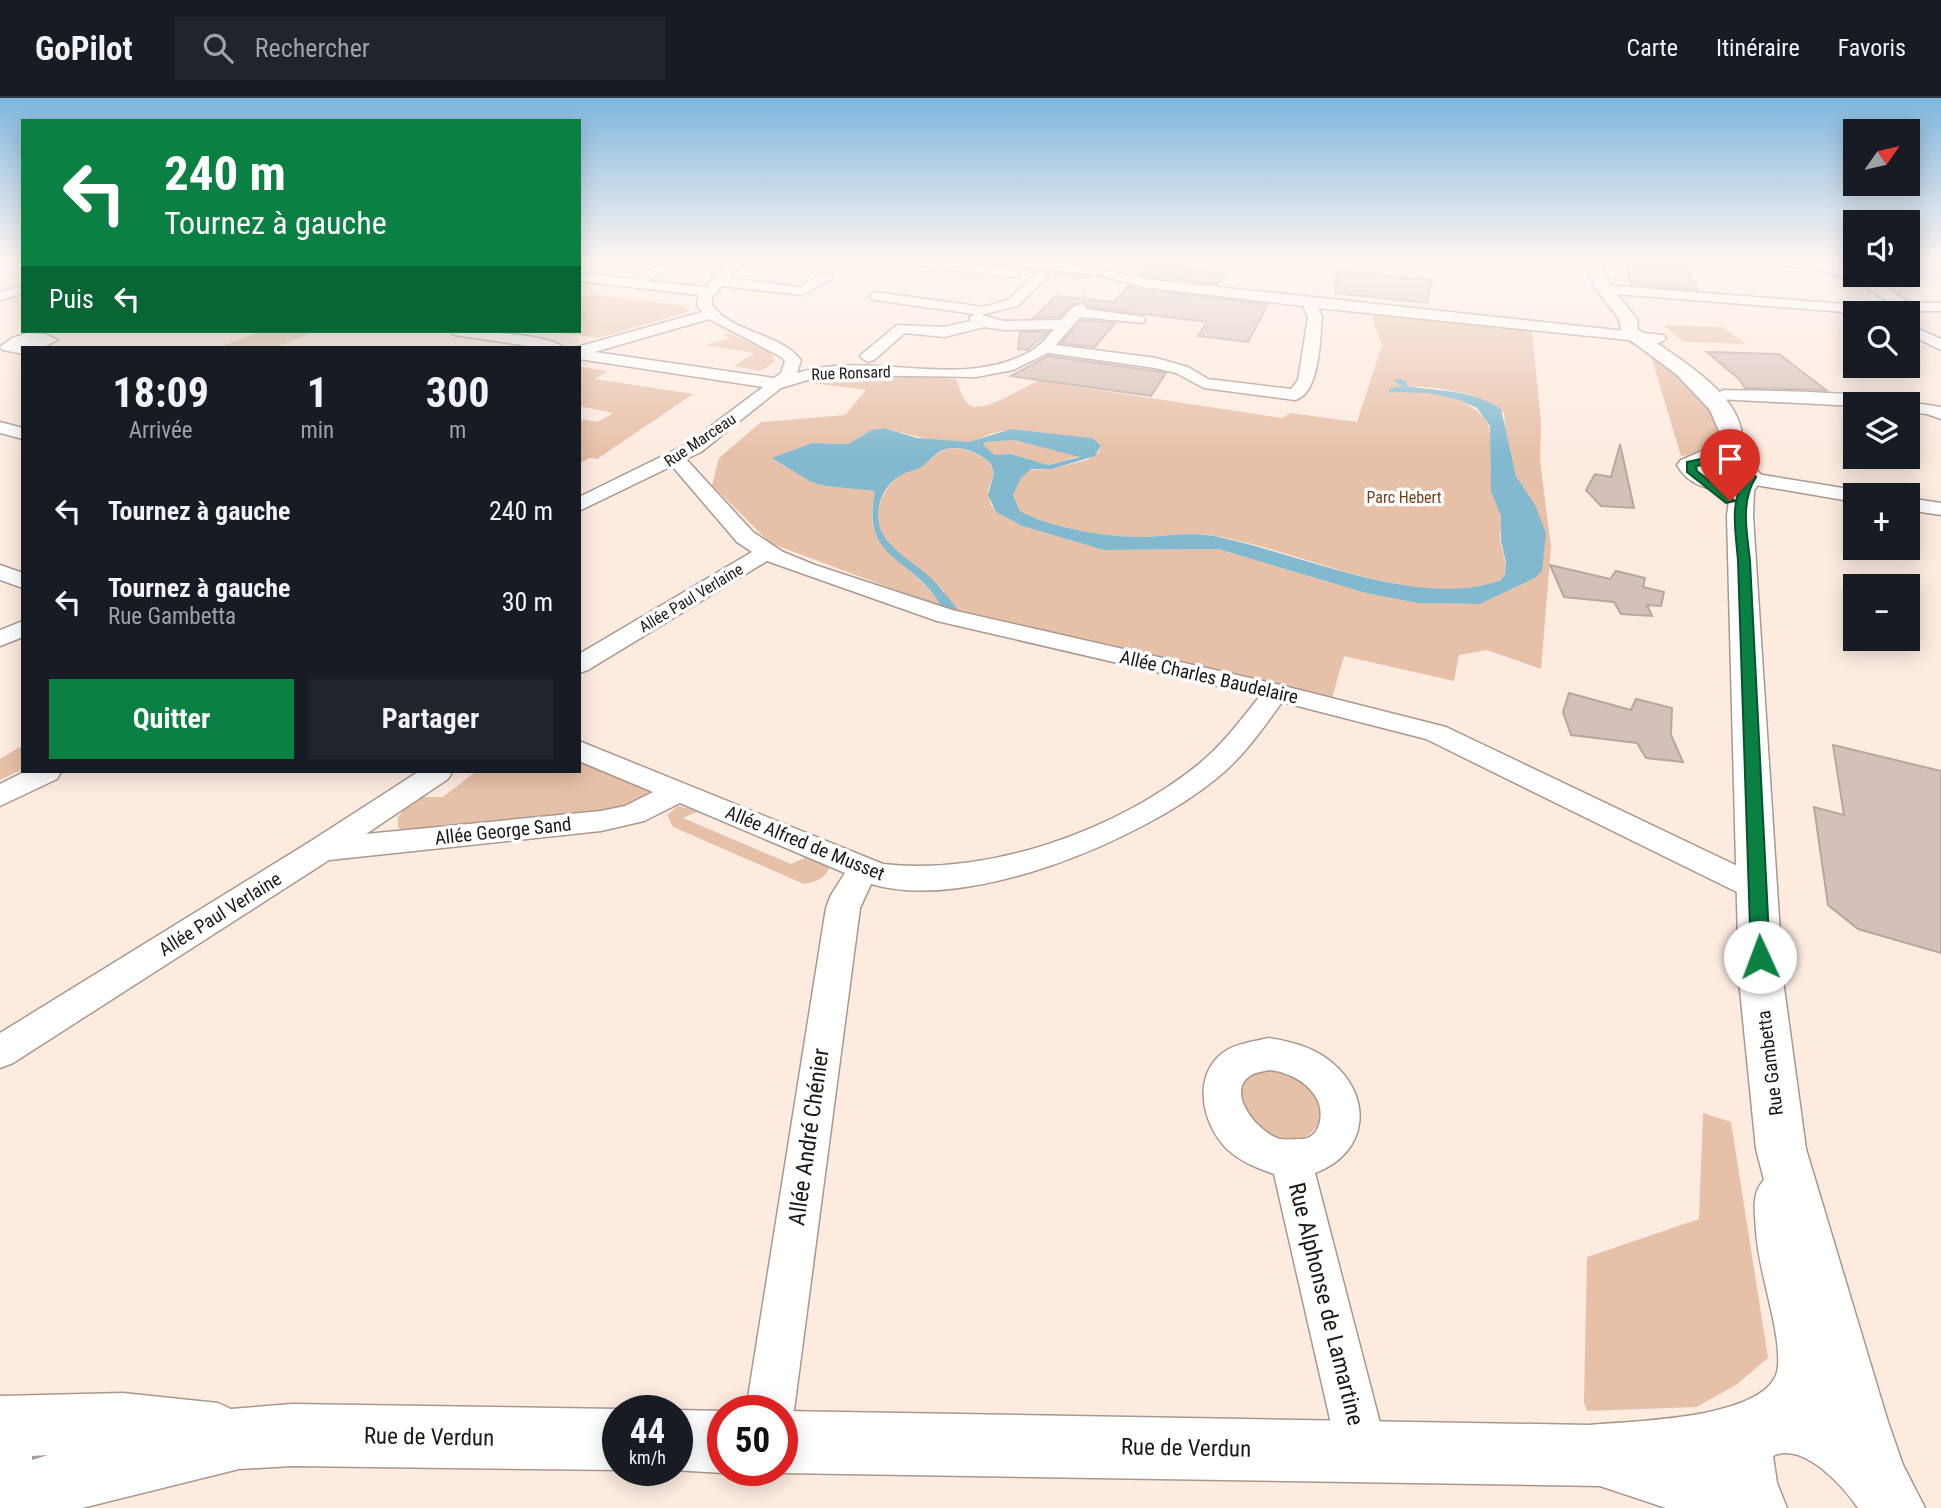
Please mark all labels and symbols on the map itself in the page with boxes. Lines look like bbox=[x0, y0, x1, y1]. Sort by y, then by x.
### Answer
north arrow bbox=[1843, 119, 1920, 196]
street label: Rue Ronsard bbox=[811, 362, 891, 384]
street label: Rue Marceau bbox=[661, 409, 739, 471]
pin bbox=[1700, 429, 1760, 501]
park label: Parc Hebert bbox=[1366, 488, 1442, 507]
street label: Allée Paul Verlaine bbox=[636, 559, 746, 637]
street label: Allée Charles Baudelaire bbox=[1118, 645, 1300, 709]
street label: Allée Alfred de Musset bbox=[722, 801, 888, 885]
street label: Allée George Sand bbox=[433, 812, 573, 850]
street label: Allée Paul Verlaine bbox=[154, 867, 286, 961]
position arrow bbox=[1723, 920, 1797, 994]
street label: Rue Gambetta bbox=[1752, 1009, 1788, 1117]
street label: Allée André Chénier bbox=[783, 1047, 835, 1227]
street label: Rue Alphonse de Lamartine bbox=[1283, 1180, 1369, 1428]
speed limit sign: 50 bbox=[707, 1395, 798, 1486]
street label: Rue de Verdun bbox=[364, 1422, 494, 1452]
street label: Rue de Verdun bbox=[1121, 1433, 1251, 1463]

